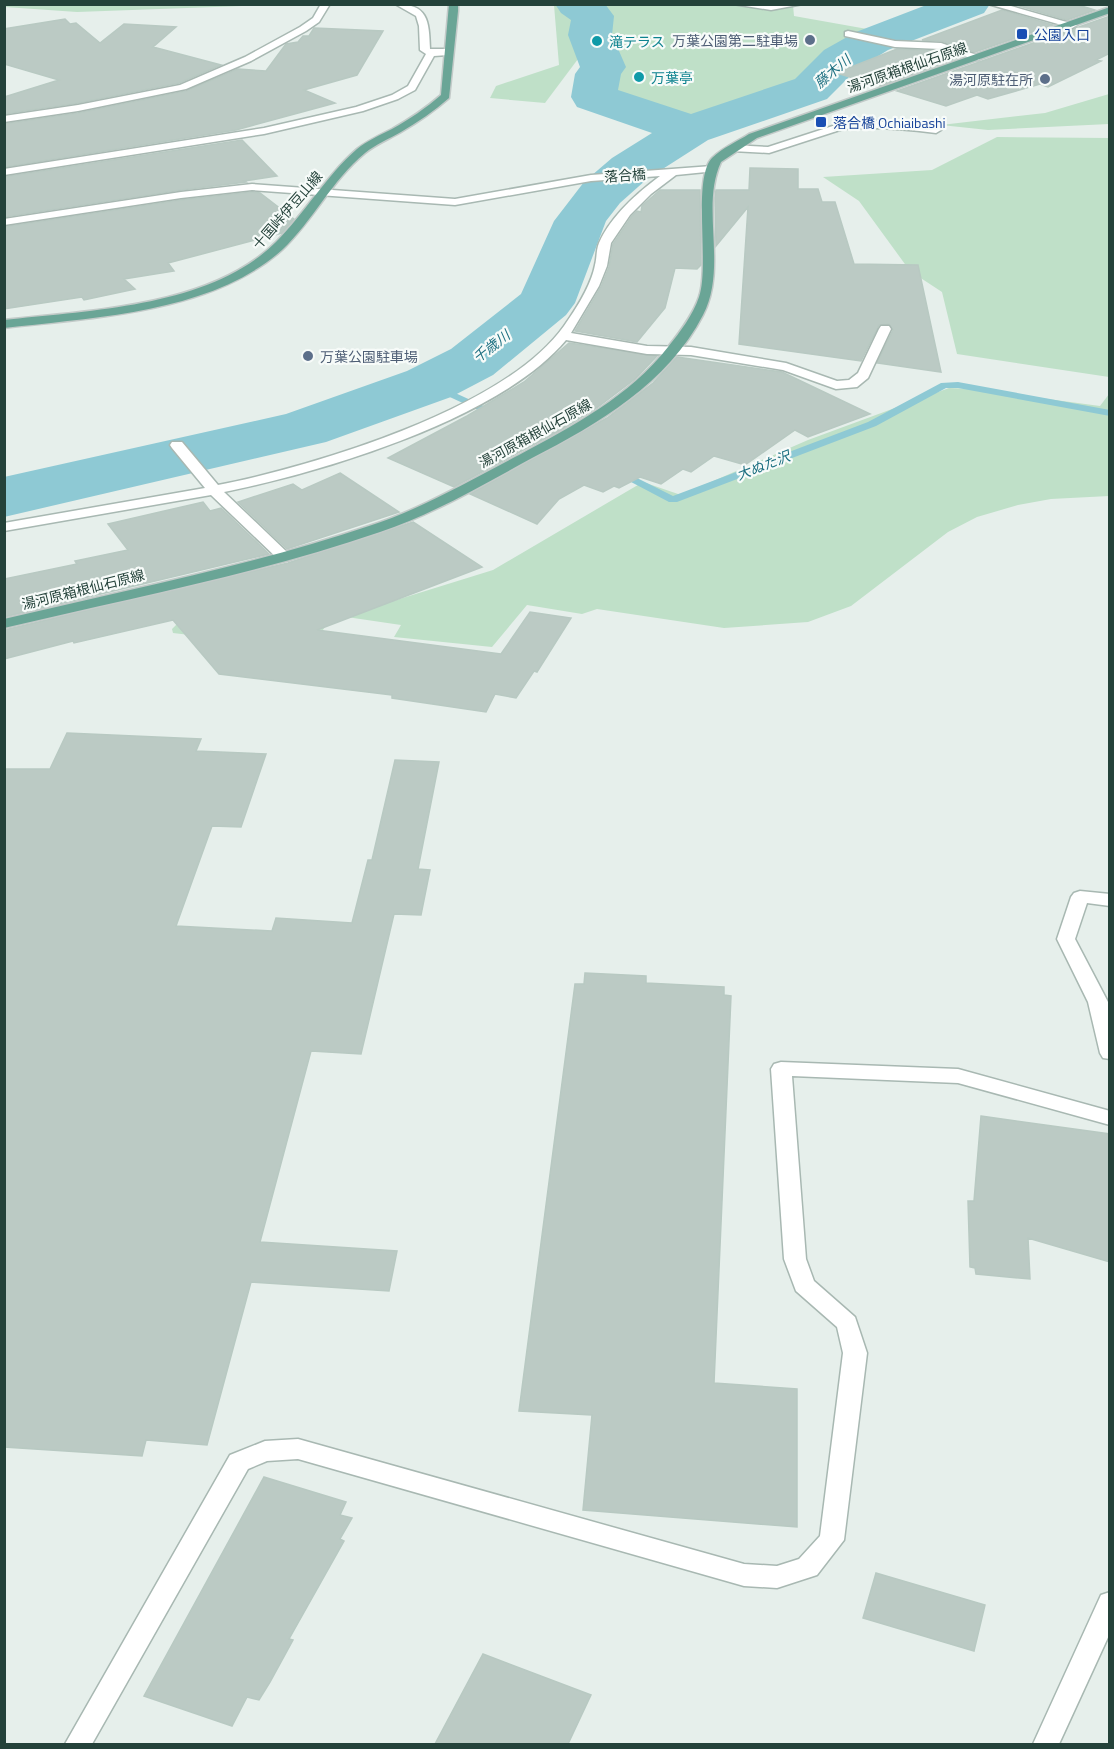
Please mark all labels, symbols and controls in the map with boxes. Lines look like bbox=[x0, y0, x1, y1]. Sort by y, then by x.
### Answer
place label: 公園入口 bbox=[1034, 24, 1090, 45]
marker: 公園入口 bbox=[1015, 27, 1029, 41]
place label: 万葉公園第二駐車場 bbox=[672, 30, 798, 51]
place label: 滝テラス bbox=[609, 31, 665, 52]
marker: 万葉公園第二駐車場 bbox=[803, 33, 817, 47]
marker: 滝テラス bbox=[590, 34, 604, 48]
street label: 湯河原箱根仙石原線 bbox=[844, 37, 970, 97]
water label: 藤木川 bbox=[809, 48, 856, 93]
place label: 万葉亭 bbox=[651, 67, 693, 88]
place label: 湯河原駐在所 bbox=[949, 69, 1033, 90]
marker: 万葉亭 bbox=[632, 70, 646, 84]
marker: 湯河原駐在所 bbox=[1038, 72, 1052, 86]
place label: 落合橋 Ochiaibashi bbox=[833, 112, 946, 133]
marker: 落合橋 Ochiaibashi bbox=[814, 115, 828, 129]
street label: 落合橋 bbox=[603, 163, 647, 187]
street label: 十国峠伊豆山線 bbox=[247, 166, 327, 254]
water label: 千歳川 bbox=[468, 324, 516, 367]
place label: 万葉公園駐車場 bbox=[320, 346, 418, 367]
marker: 万葉公園駐車場 bbox=[301, 349, 315, 363]
street label: 湯河原箱根仙石原線 bbox=[475, 393, 595, 473]
water label: 大ぬた沢 bbox=[733, 444, 795, 485]
street label: 湯河原箱根仙石原線 bbox=[19, 564, 147, 614]

